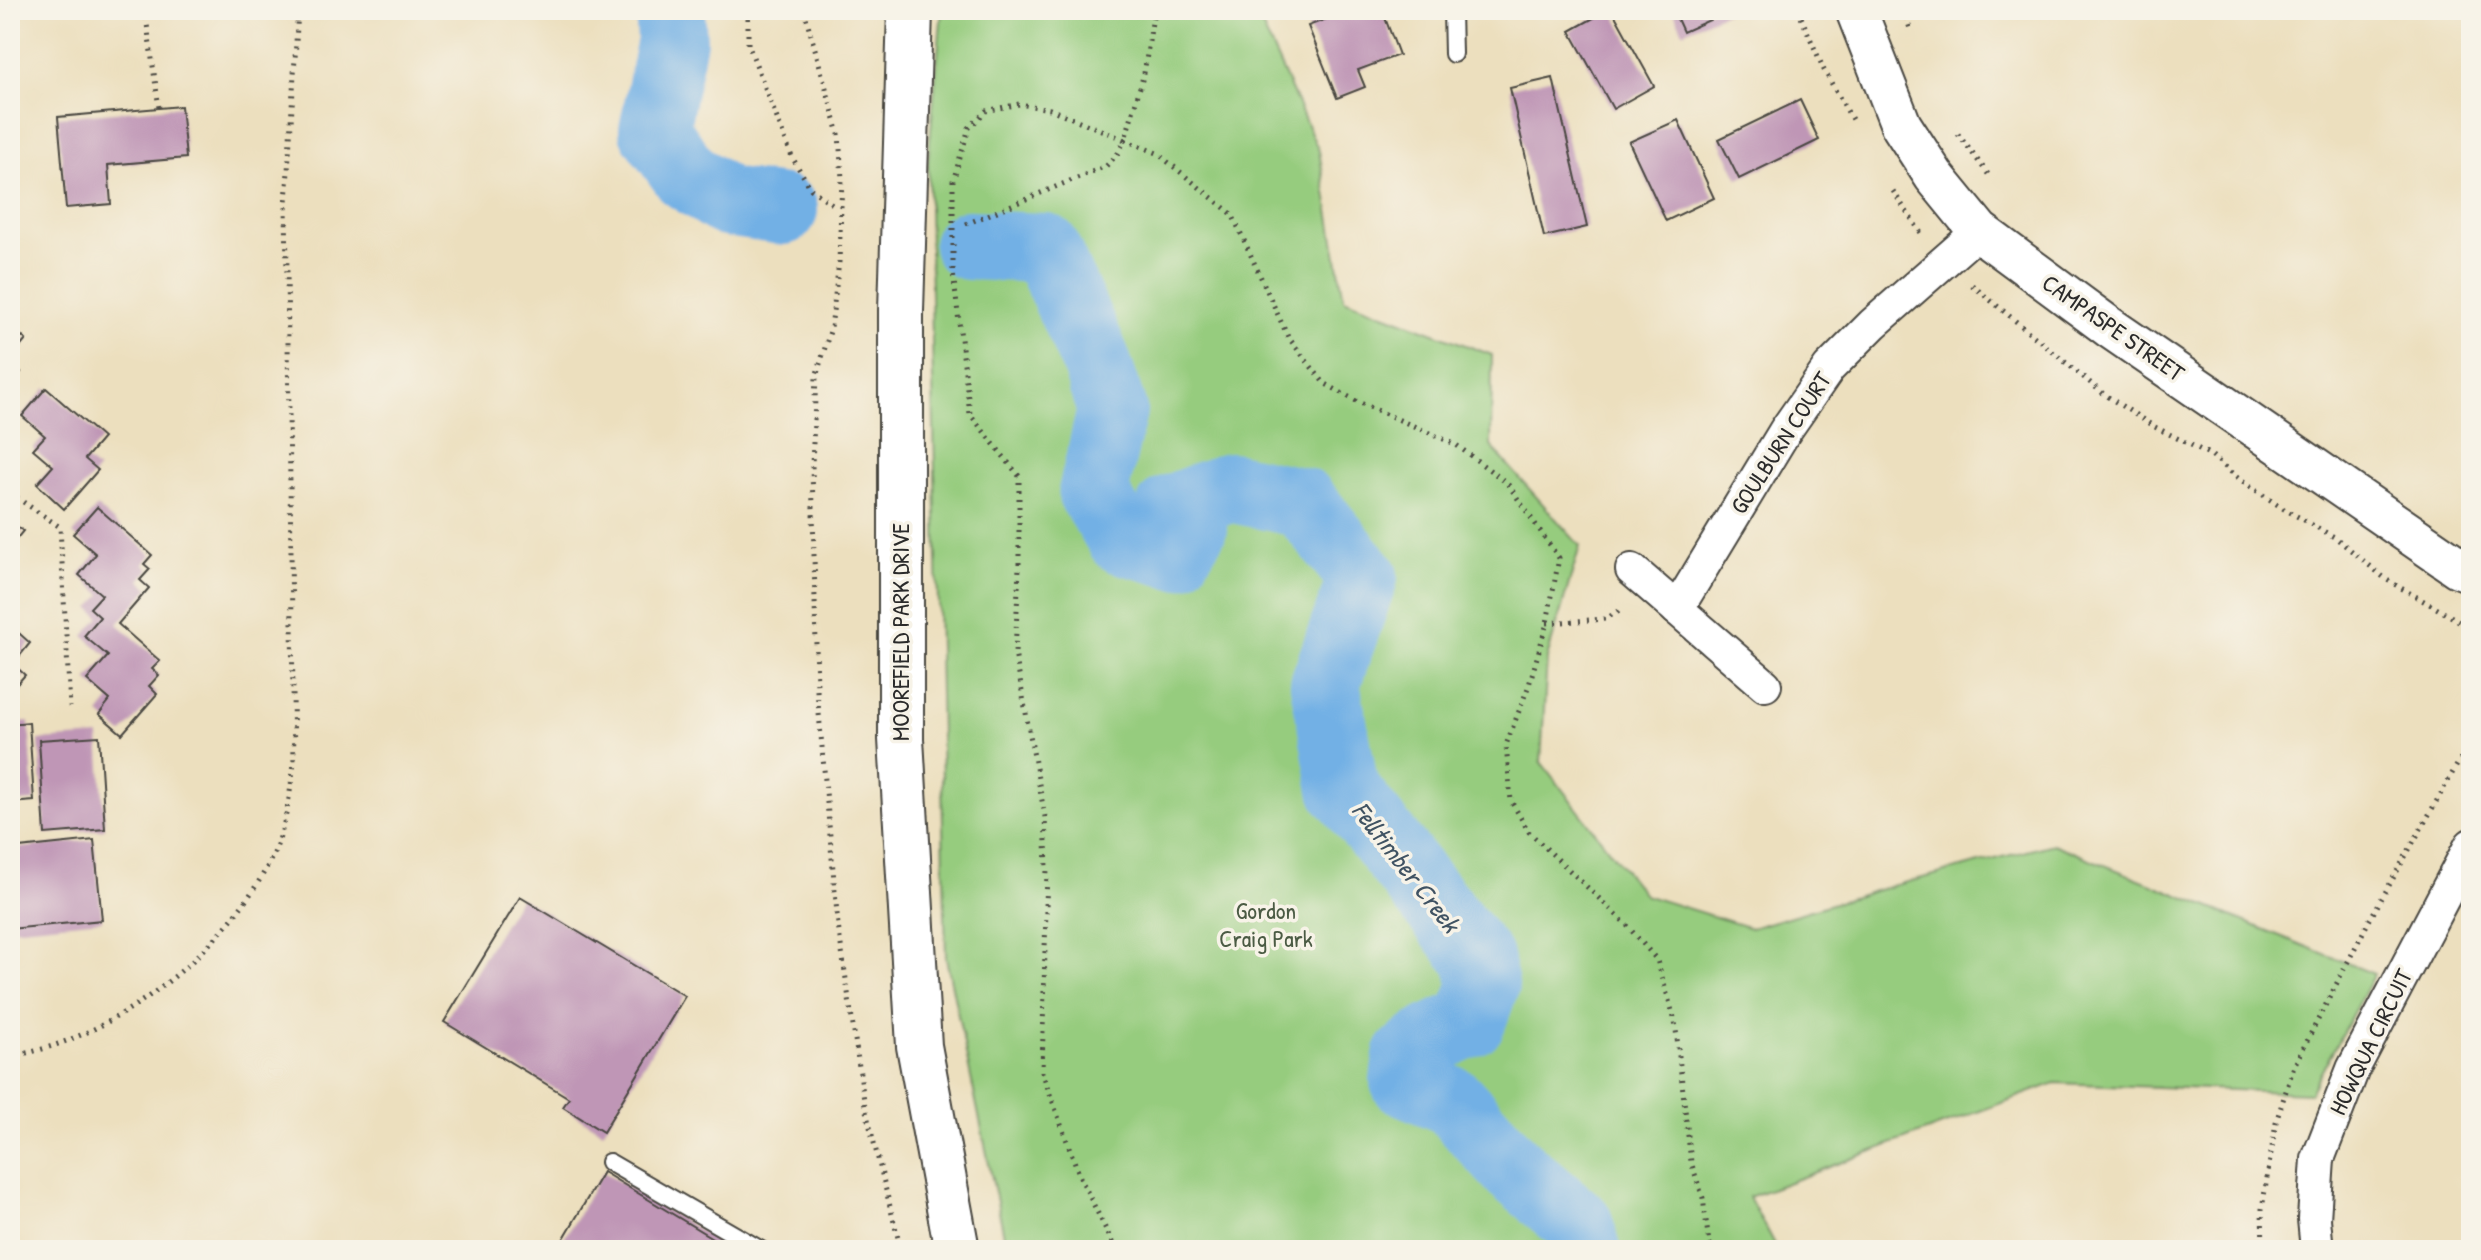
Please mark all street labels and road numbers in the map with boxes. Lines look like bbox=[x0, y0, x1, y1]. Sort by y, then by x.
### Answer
street label: CAMPASPE STREET bbox=[2036, 266, 2192, 389]
street label: GOULBURN COURT bbox=[1722, 365, 1838, 520]
street label: MOOREFIELD PARK DRIVE bbox=[884, 523, 916, 741]
street label: HOWQUA CIRCUIT bbox=[2321, 963, 2420, 1120]

